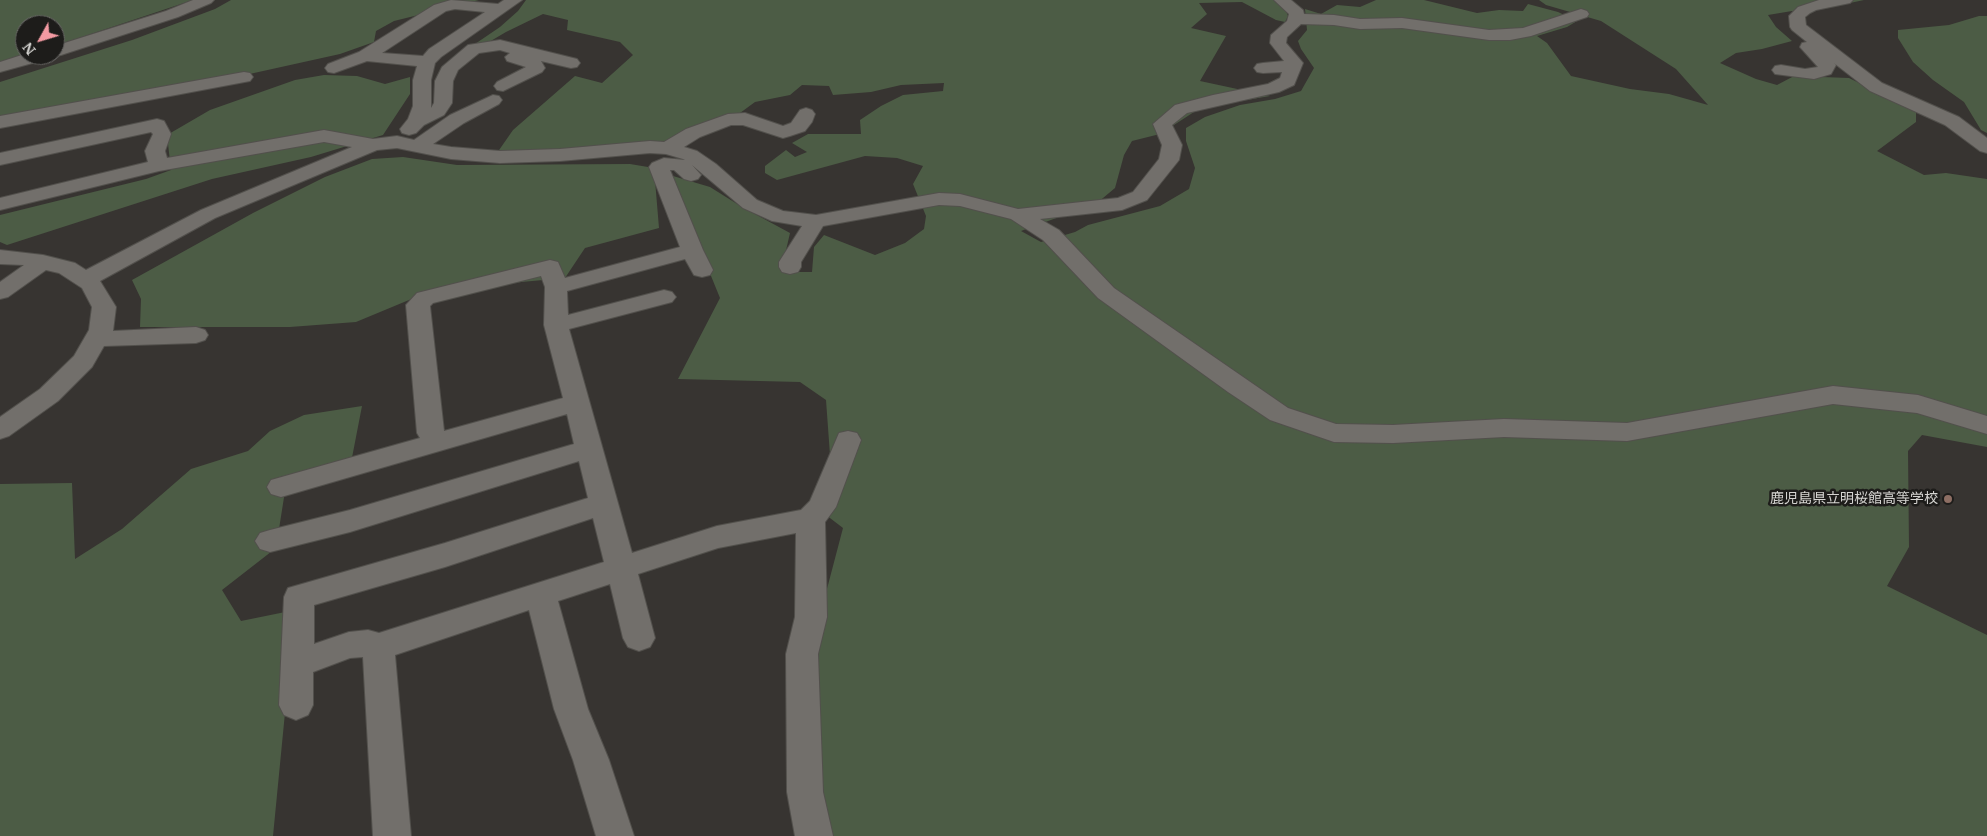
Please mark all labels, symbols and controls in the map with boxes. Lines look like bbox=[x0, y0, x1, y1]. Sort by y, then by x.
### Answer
north arrow bbox=[15, 15, 65, 65]
text: N bbox=[19, 39, 40, 59]
place label: 鹿児島県立明桜館高等学校 bbox=[1770, 491, 1938, 507]
marker: 鹿児島県立明桜館高等学校 bbox=[1942, 493, 1954, 505]

